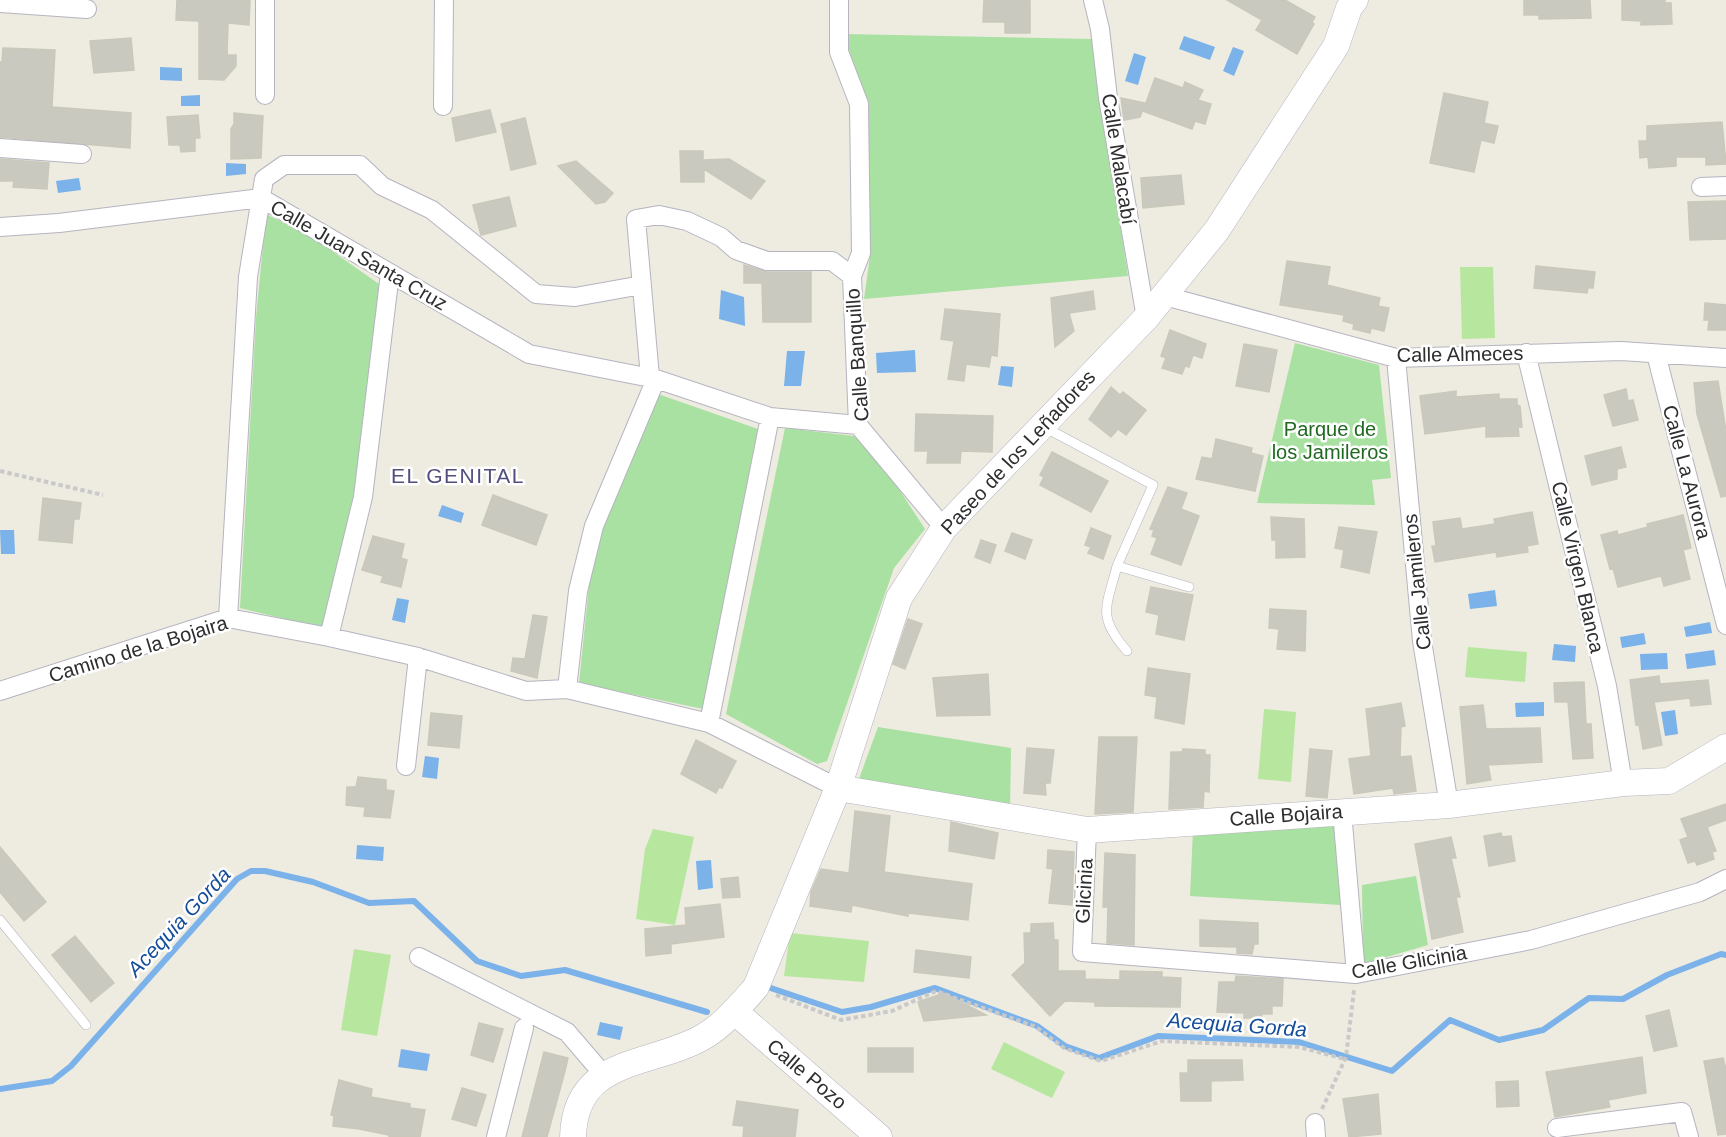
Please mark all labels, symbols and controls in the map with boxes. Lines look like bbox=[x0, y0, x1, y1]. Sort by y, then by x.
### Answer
street label: Calle Malacabí bbox=[1098, 92, 1140, 226]
street label: Calle Juan Santa Cruz bbox=[267, 195, 451, 315]
street label: Calle Banquillo bbox=[841, 288, 873, 422]
street label: Calle Almeces bbox=[1396, 342, 1524, 366]
street label: Paseo de los Leñadores bbox=[936, 366, 1100, 538]
street label: Calle La Aurora bbox=[1659, 403, 1716, 542]
park label: Parque de los Jamileros bbox=[1272, 418, 1388, 463]
district label: EL GENITAL bbox=[391, 464, 525, 487]
street label: Calle Virgen Blanca bbox=[1548, 479, 1609, 656]
street label: Calle Jamileros bbox=[1399, 513, 1435, 651]
street label: Camino de la Bojaira bbox=[46, 611, 231, 687]
street label: Calle Bojaira bbox=[1229, 800, 1344, 830]
street label: Glicinia bbox=[1071, 857, 1097, 924]
water label: Acequia Gorda bbox=[121, 863, 235, 982]
street label: Calle Glicinia bbox=[1350, 941, 1469, 983]
water label: Acequia Gorda bbox=[1164, 1008, 1308, 1041]
street label: Calle Pozo bbox=[763, 1034, 851, 1114]

